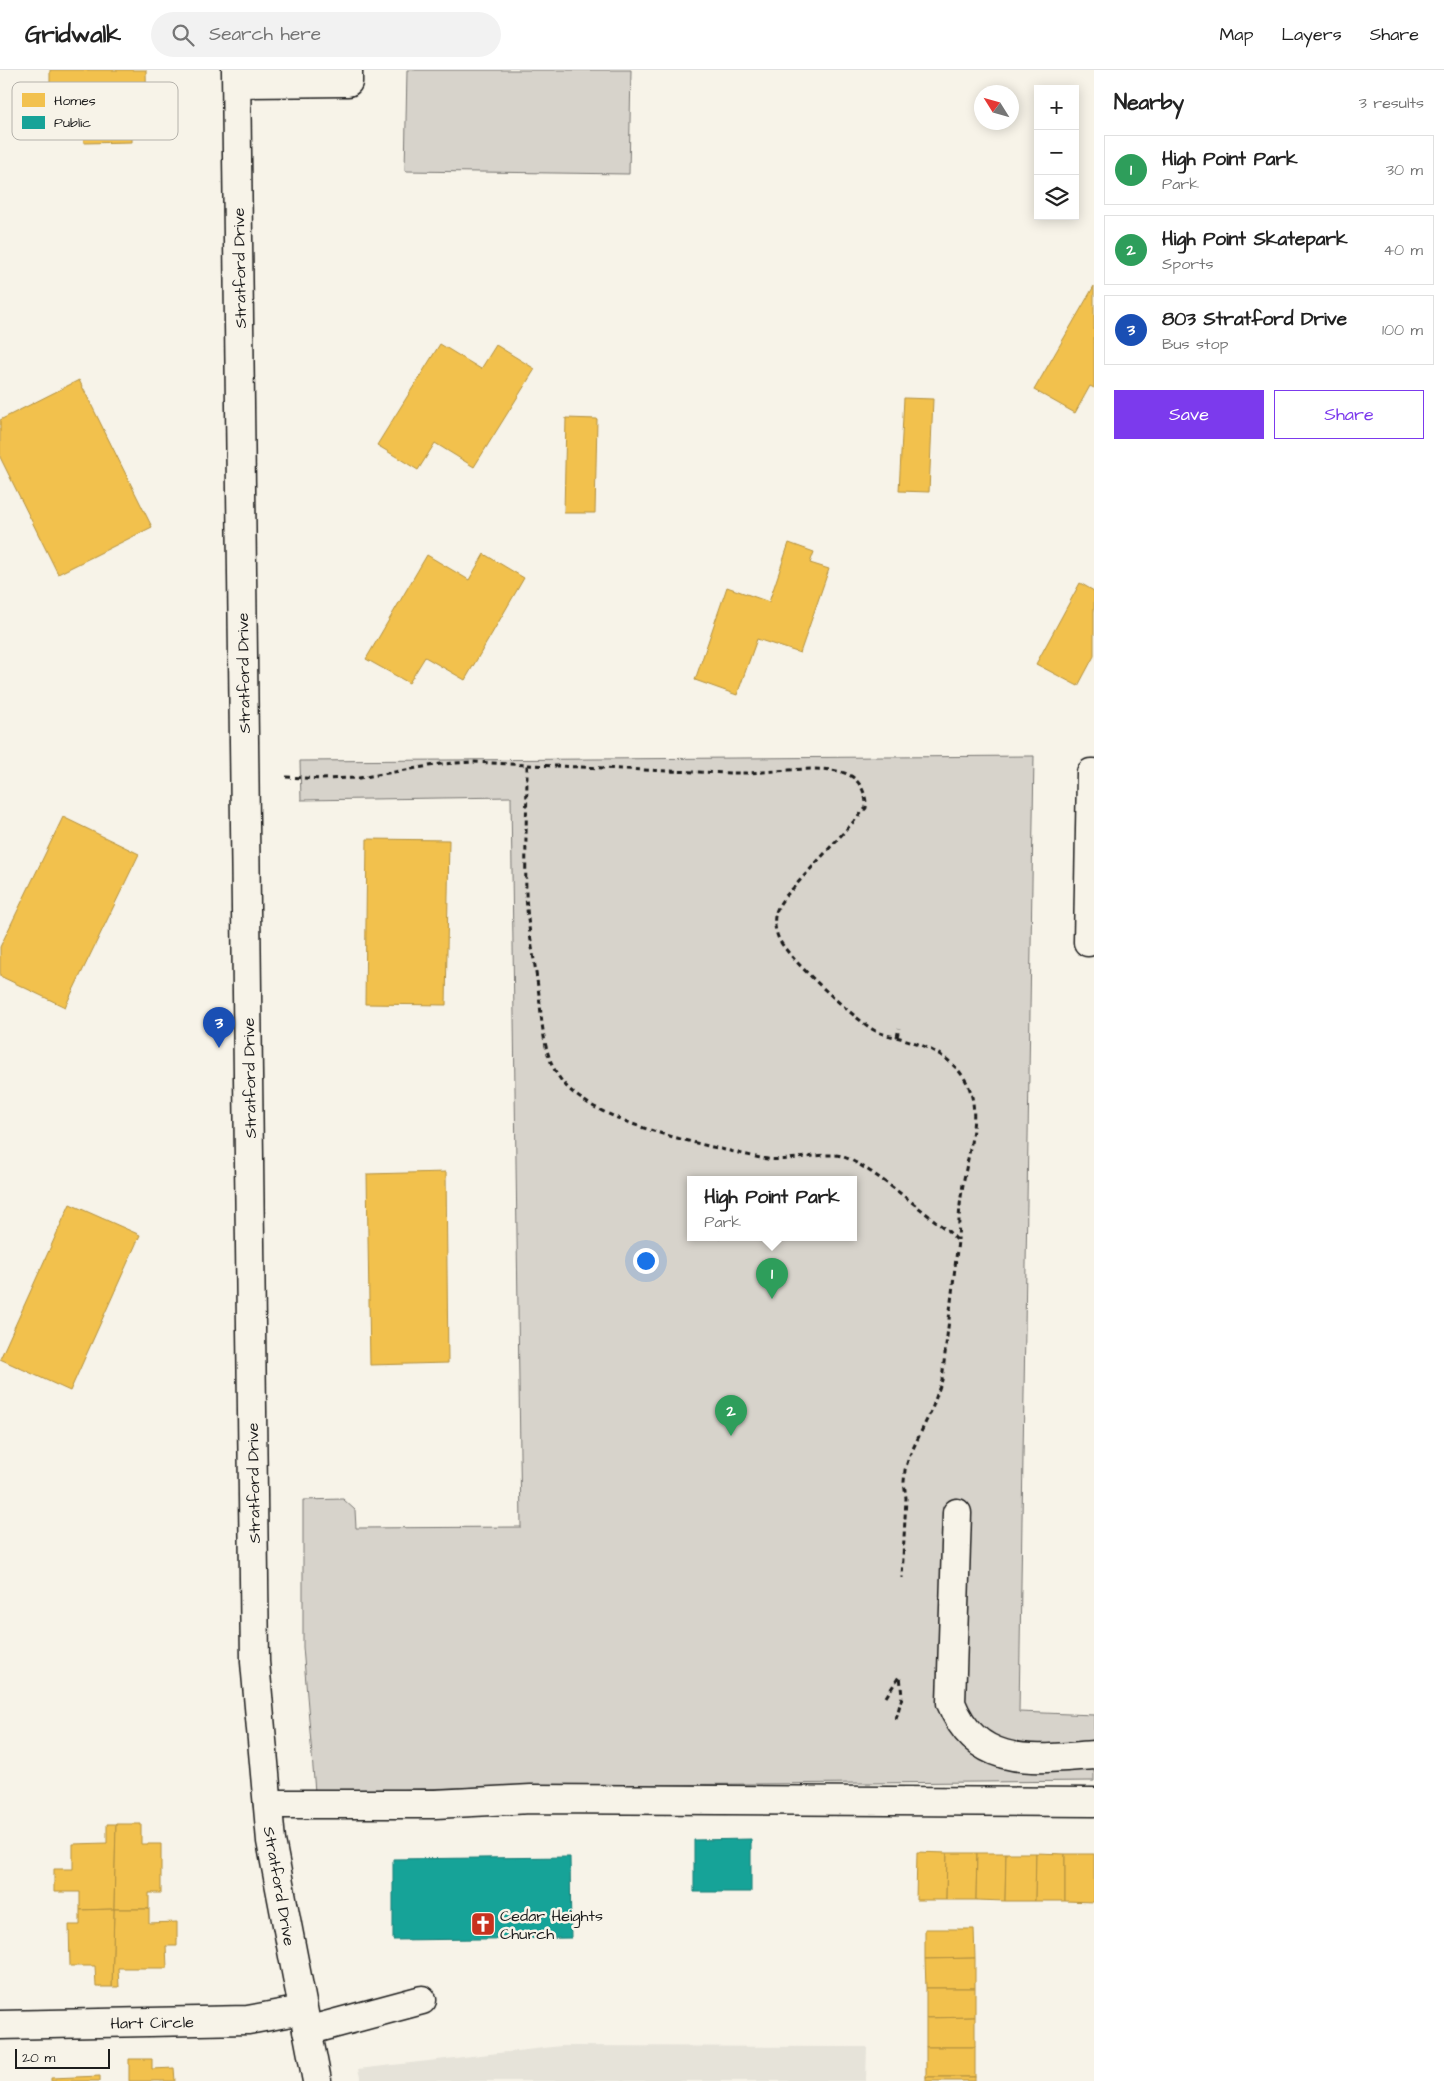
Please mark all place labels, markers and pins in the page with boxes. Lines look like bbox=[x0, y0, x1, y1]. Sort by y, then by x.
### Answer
pin: 3 bbox=[203, 1007, 235, 1048]
pin: 1 bbox=[756, 1258, 788, 1299]
pin: 2 bbox=[715, 1395, 747, 1436]
place label: Cedar Heights Church bbox=[500, 1905, 603, 1945]
church icon: Cedar Heights Church bbox=[470, 1911, 496, 1937]

